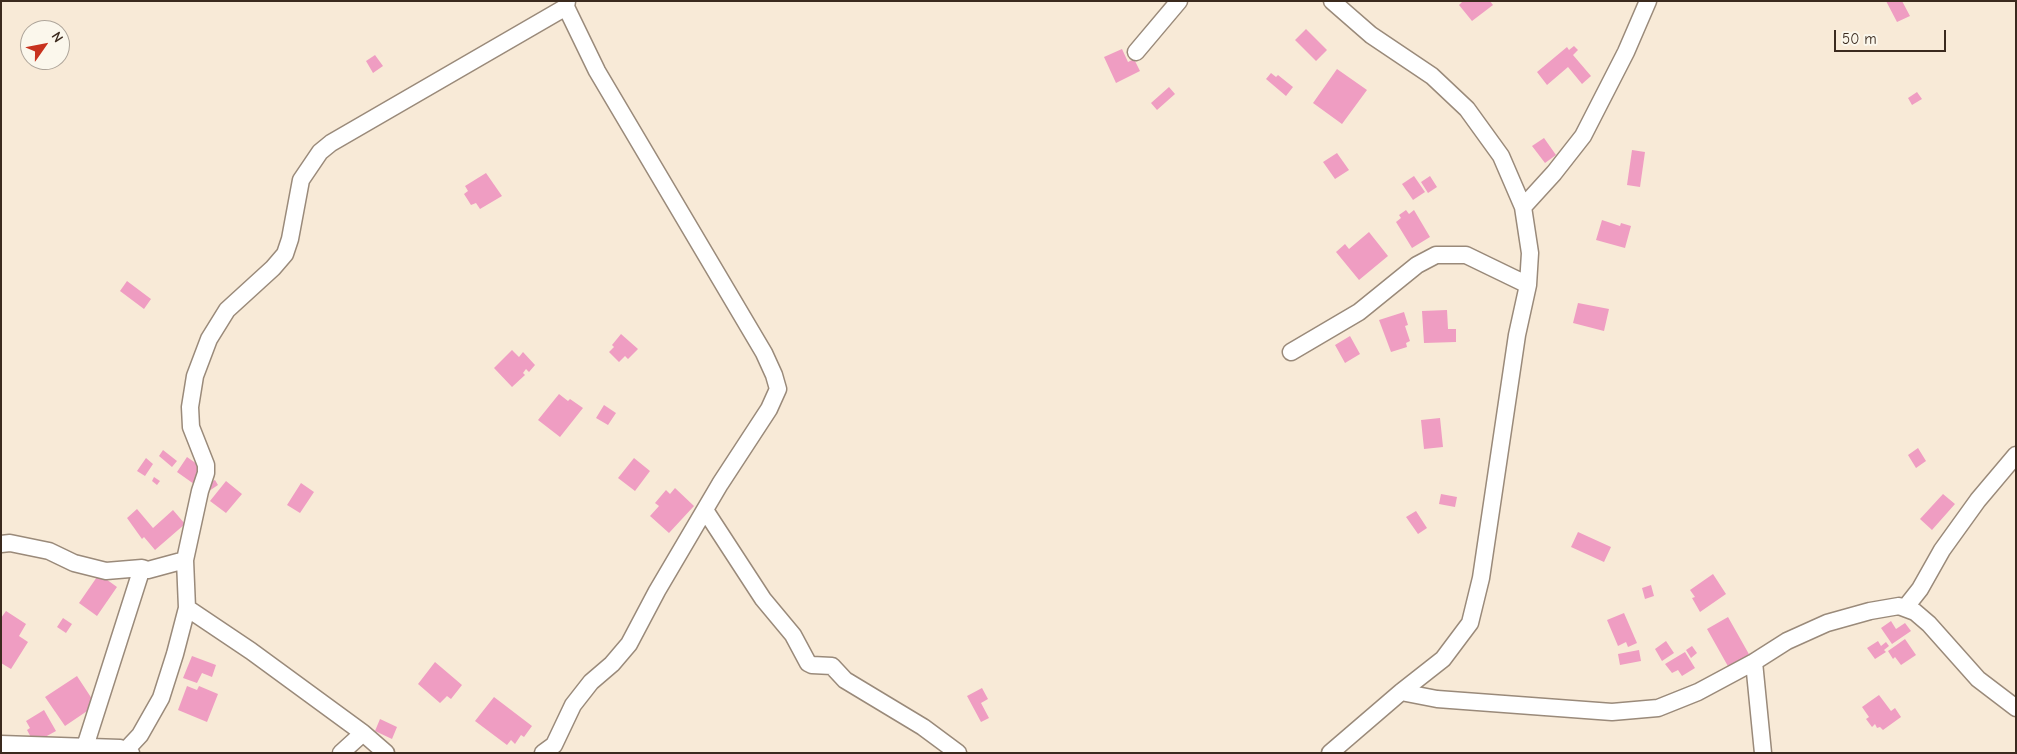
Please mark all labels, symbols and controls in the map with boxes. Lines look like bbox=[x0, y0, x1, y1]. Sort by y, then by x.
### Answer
north arrow bbox=[20, 20, 70, 70]
scale bar bbox=[1837, 20, 1950, 52]
text: N bbox=[48, 29, 67, 46]
text: 50 m bbox=[1842, 30, 1877, 48]

